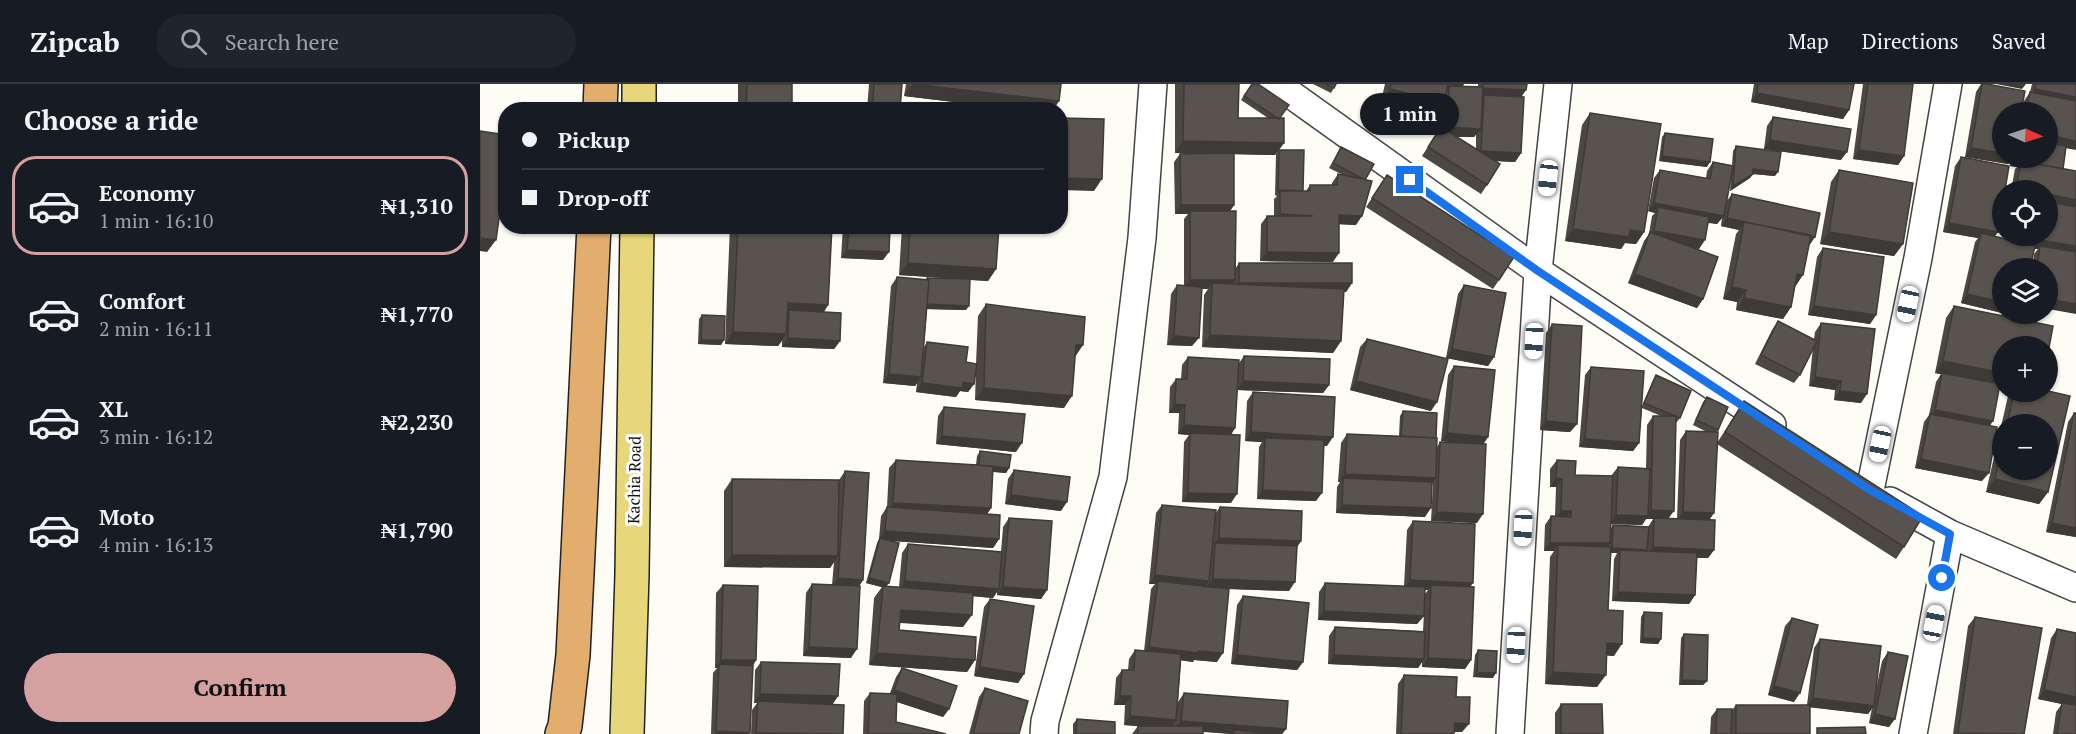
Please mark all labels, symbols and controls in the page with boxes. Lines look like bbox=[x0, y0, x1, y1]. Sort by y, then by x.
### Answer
search box bbox=[156, 14, 576, 68]
text: Zipcab bbox=[30, 23, 120, 60]
icon: search bbox=[177, 25, 210, 58]
text: Search here bbox=[225, 27, 339, 56]
text: Map bbox=[1788, 27, 1829, 55]
text: Directions bbox=[1862, 27, 1959, 55]
text: Saved bbox=[1992, 27, 2046, 55]
callout: 1 min bbox=[1360, 93, 1460, 135]
text: 1 min bbox=[1382, 100, 1437, 127]
text: Choose a ride bbox=[24, 102, 199, 138]
north arrow bbox=[1992, 102, 2058, 168]
map controls bbox=[1992, 102, 2058, 480]
text: Pickup bbox=[558, 125, 630, 154]
car bbox=[1537, 159, 1559, 197]
route end bbox=[1396, 166, 1423, 193]
text: Economy bbox=[99, 178, 195, 207]
icon: car bbox=[27, 179, 81, 233]
button: locate bbox=[1992, 180, 2058, 246]
text: Drop-off bbox=[558, 183, 649, 212]
text: ₦1,310 bbox=[381, 191, 453, 220]
text: 1 min · 16:10 bbox=[99, 207, 213, 234]
button: layers bbox=[1992, 258, 2058, 324]
car bbox=[1895, 285, 1921, 323]
text: Comfort bbox=[99, 286, 185, 315]
icon: car bbox=[27, 287, 81, 341]
text: ₦1,770 bbox=[381, 299, 453, 328]
text: 2 min · 16:11 bbox=[99, 315, 213, 342]
car bbox=[1524, 323, 1544, 359]
button: + bbox=[1992, 336, 2058, 402]
text: XL bbox=[99, 394, 128, 423]
icon: car bbox=[27, 395, 81, 449]
text: ₦2,230 bbox=[381, 407, 453, 436]
button: − bbox=[1992, 414, 2058, 480]
text: 3 min · 16:12 bbox=[99, 423, 213, 450]
car bbox=[1867, 425, 1893, 463]
street label: Kachia Road bbox=[622, 436, 646, 524]
text: Moto bbox=[99, 502, 154, 531]
icon: car bbox=[27, 503, 81, 557]
car bbox=[1513, 510, 1533, 546]
text: ₦1,790 bbox=[381, 515, 453, 544]
text: 4 min · 16:13 bbox=[99, 531, 213, 558]
route start bbox=[1928, 564, 1955, 591]
car bbox=[1922, 604, 1946, 642]
car bbox=[1506, 627, 1526, 663]
button: Confirm bbox=[24, 653, 456, 722]

